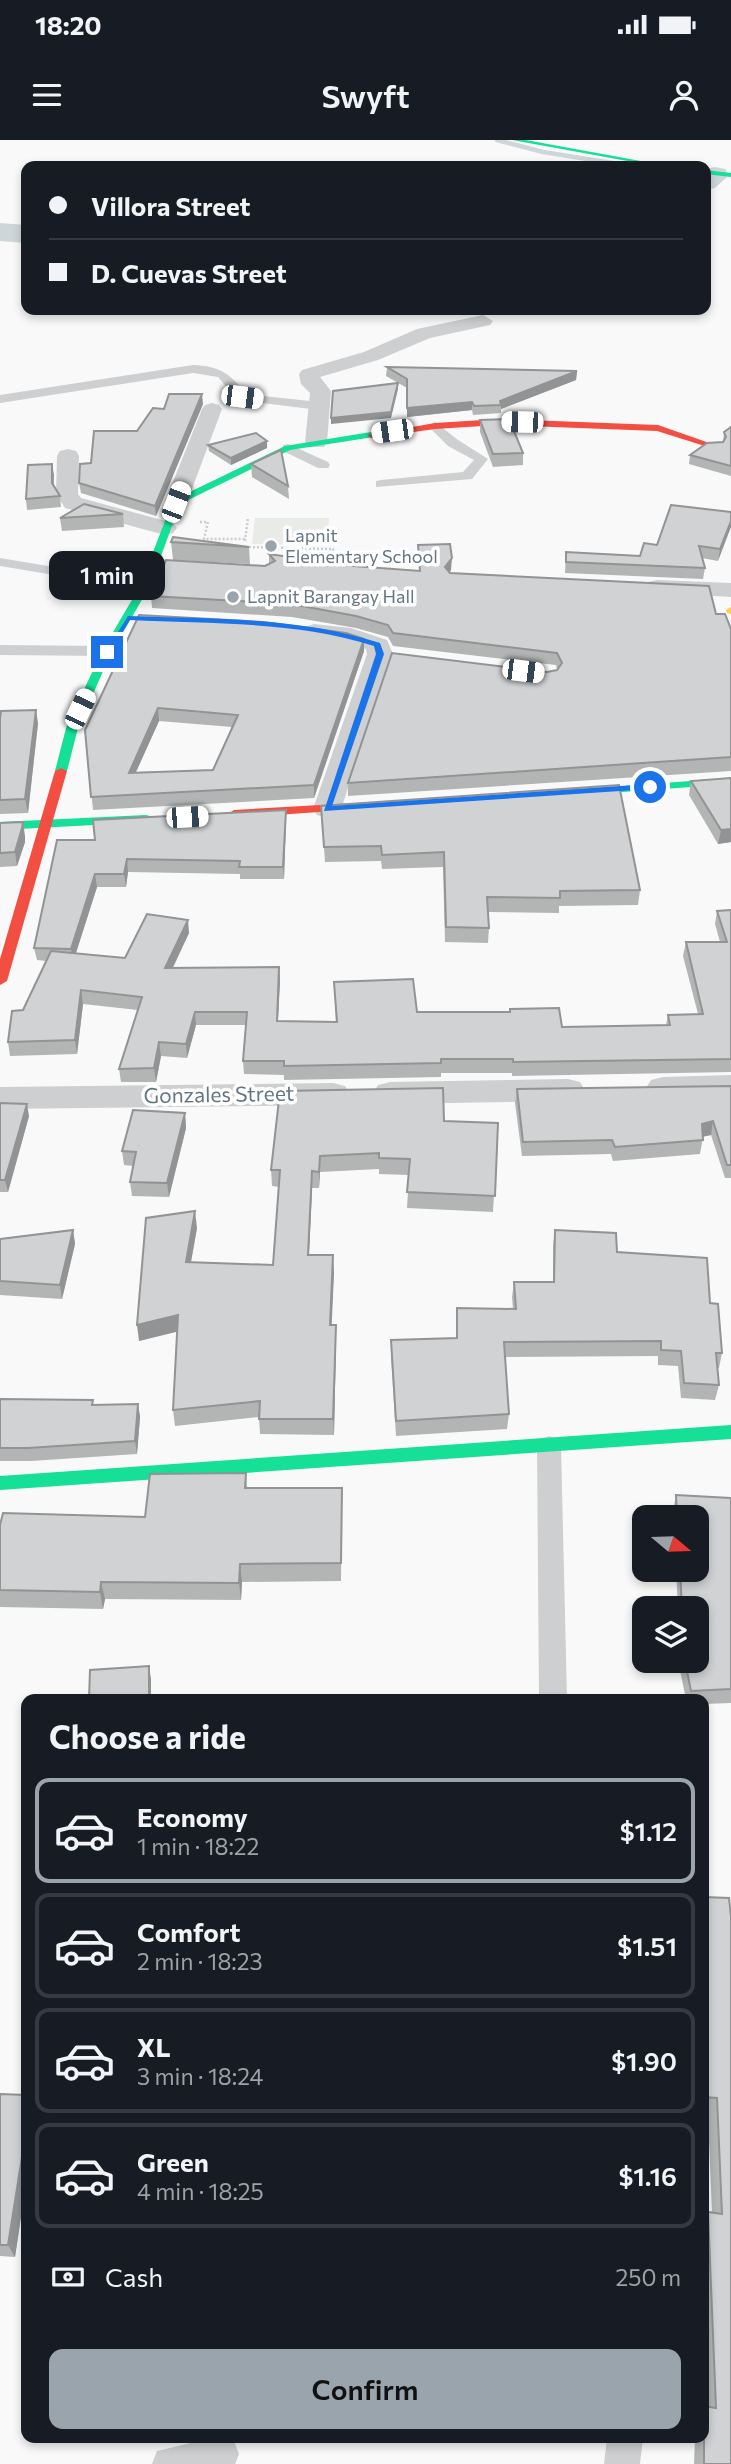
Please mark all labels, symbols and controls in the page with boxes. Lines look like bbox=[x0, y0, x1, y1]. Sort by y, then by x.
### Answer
text: 18:20 bbox=[35, 9, 102, 40]
text: Swyft bbox=[321, 75, 410, 115]
icon: menu bbox=[28, 76, 66, 114]
icon: person bbox=[665, 76, 703, 114]
text: Villora Street bbox=[91, 190, 251, 221]
text: D. Cuevas Street bbox=[91, 257, 287, 288]
car bbox=[220, 384, 265, 410]
car bbox=[501, 411, 544, 433]
car bbox=[370, 418, 415, 444]
car bbox=[159, 479, 194, 525]
place label: Lapnit Elementary School bbox=[285, 524, 438, 567]
marker: Lapnit Elementary School bbox=[263, 538, 279, 554]
callout: 1 min bbox=[49, 550, 165, 600]
text: 1 min bbox=[80, 561, 134, 589]
place label: Lapnit Barangay Hall bbox=[247, 585, 415, 607]
marker: Lapnit Barangay Hall bbox=[225, 589, 241, 605]
route end bbox=[91, 636, 123, 668]
car bbox=[501, 658, 546, 684]
car bbox=[62, 686, 99, 732]
route start bbox=[634, 771, 666, 803]
car bbox=[166, 805, 209, 829]
street label: Gonzales Street bbox=[143, 1080, 295, 1107]
north arrow bbox=[632, 1505, 709, 1582]
map controls bbox=[632, 1505, 709, 1673]
button: layers bbox=[632, 1596, 709, 1673]
text: Choose a ride bbox=[49, 1716, 246, 1756]
icon: car bbox=[53, 1799, 116, 1862]
text: Economy bbox=[137, 1801, 248, 1832]
text: $1.12 bbox=[620, 1815, 677, 1846]
text: 1 min · 18:22 bbox=[137, 1832, 259, 1860]
icon: car bbox=[53, 1914, 116, 1977]
text: Comfort bbox=[137, 1916, 240, 1947]
text: $1.51 bbox=[617, 1930, 677, 1961]
text: 2 min · 18:23 bbox=[137, 1947, 263, 1975]
icon: car bbox=[53, 2029, 116, 2092]
text: XL bbox=[137, 2031, 171, 2062]
text: $1.90 bbox=[611, 2045, 677, 2076]
text: 3 min · 18:24 bbox=[137, 2062, 263, 2090]
icon: car bbox=[53, 2144, 116, 2207]
text: Green bbox=[137, 2146, 209, 2177]
text: $1.16 bbox=[618, 2160, 677, 2191]
text: 4 min · 18:25 bbox=[137, 2177, 264, 2205]
icon: cash bbox=[49, 2258, 87, 2296]
text: Cash bbox=[105, 2261, 163, 2292]
text: 250 m bbox=[616, 2263, 681, 2291]
button: Confirm bbox=[49, 2349, 681, 2429]

